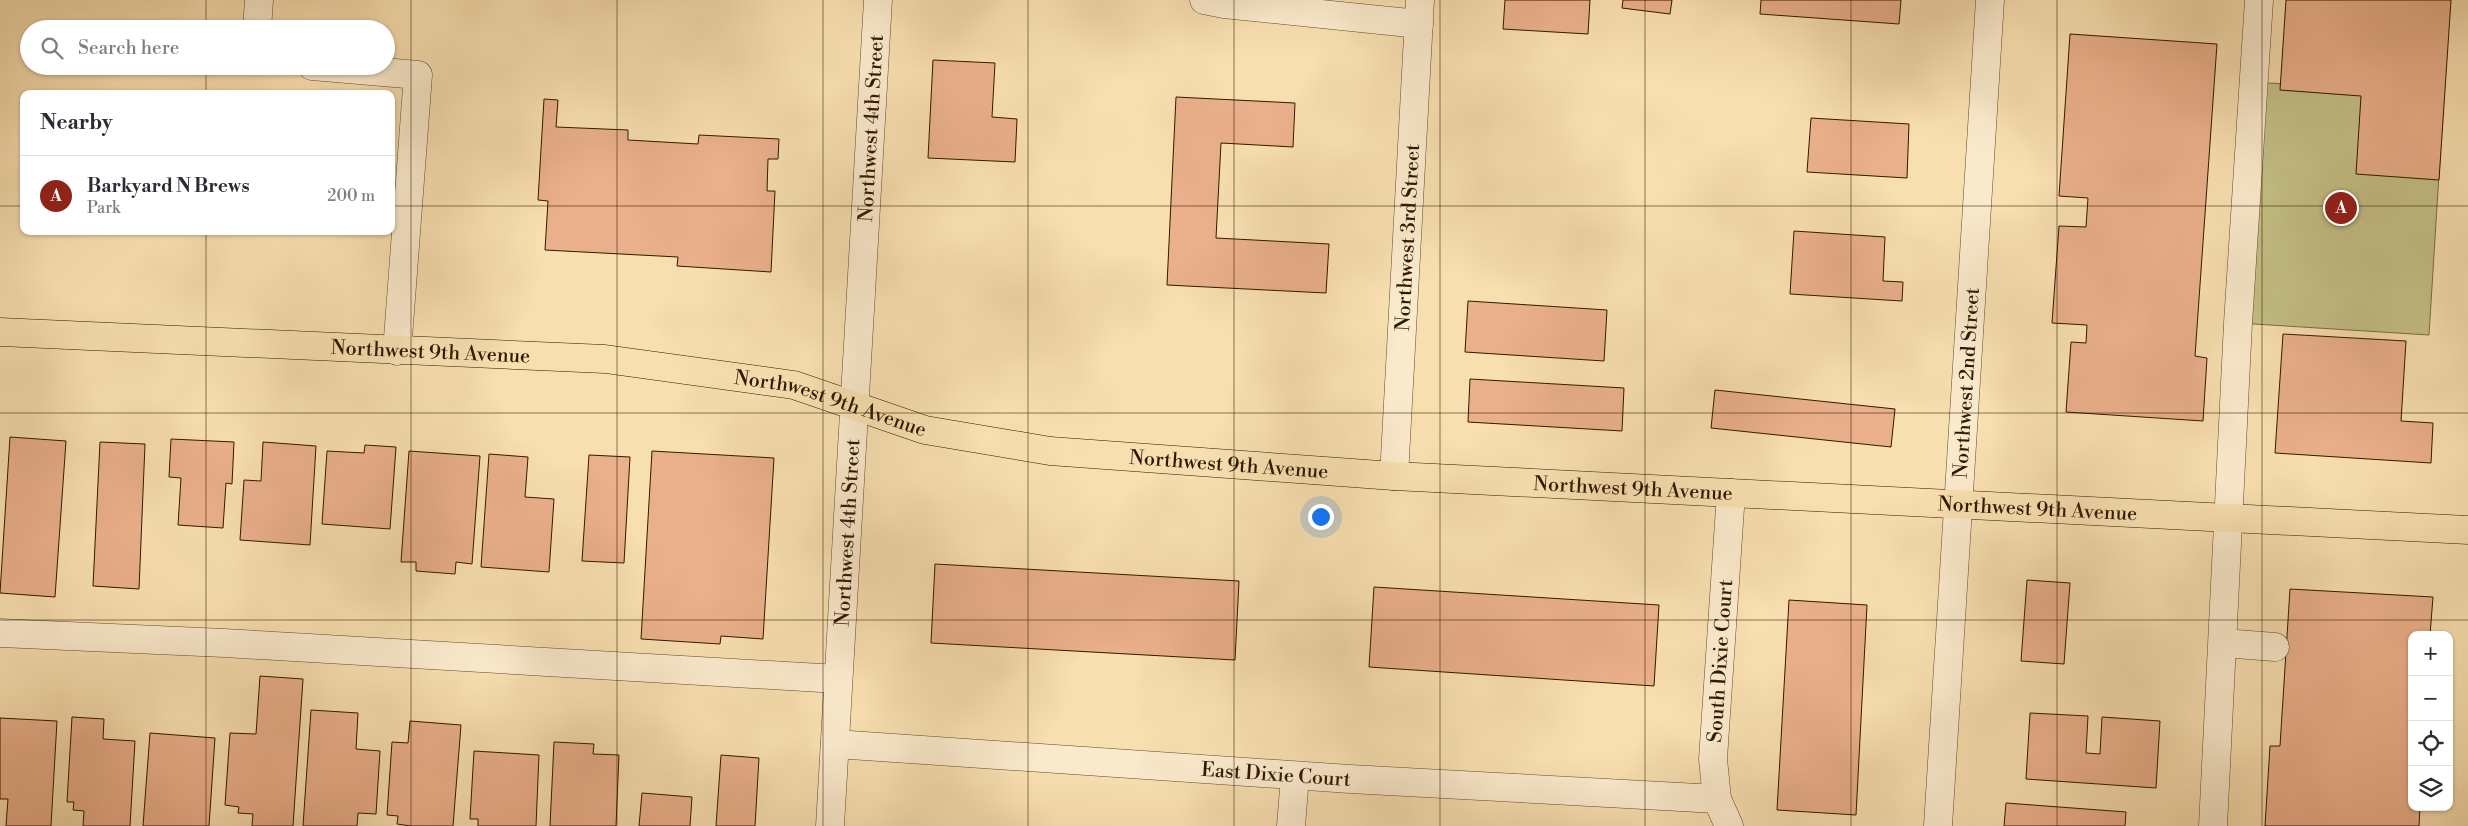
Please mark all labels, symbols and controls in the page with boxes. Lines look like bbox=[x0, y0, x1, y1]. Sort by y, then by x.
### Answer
search box bbox=[20, 20, 395, 75]
icon: search bbox=[38, 34, 66, 62]
street label: Northwest 4th Street bbox=[854, 34, 890, 223]
text: Search here bbox=[78, 36, 179, 60]
text: Nearby bbox=[40, 110, 113, 136]
street label: Northwest 3rd Street bbox=[1391, 143, 1426, 332]
text: Barkyard N Brews bbox=[87, 174, 250, 198]
text: A bbox=[50, 186, 62, 206]
text: 200 m bbox=[327, 186, 375, 206]
pin: A bbox=[2325, 189, 2357, 227]
text: Park bbox=[87, 198, 120, 218]
street label: Northwest 2nd Street bbox=[1949, 287, 1986, 479]
street label: Northwest 9th Avenue bbox=[330, 336, 531, 370]
street label: Northwest 9th Avenue bbox=[732, 366, 929, 444]
street label: Northwest 4th Street bbox=[831, 438, 866, 627]
street label: Northwest 9th Avenue bbox=[1128, 446, 1329, 485]
street label: Northwest 9th Avenue bbox=[1533, 472, 1733, 507]
street label: Northwest 9th Avenue bbox=[1937, 492, 2138, 527]
your location bbox=[1308, 504, 1334, 530]
street label: South Dixie Court bbox=[1703, 579, 1739, 743]
map controls bbox=[2408, 631, 2453, 811]
button: + bbox=[2408, 631, 2453, 676]
button: − bbox=[2408, 676, 2453, 721]
button: locate bbox=[2408, 721, 2453, 766]
street label: East Dixie Court bbox=[1200, 758, 1352, 793]
button: layers bbox=[2408, 766, 2453, 811]

